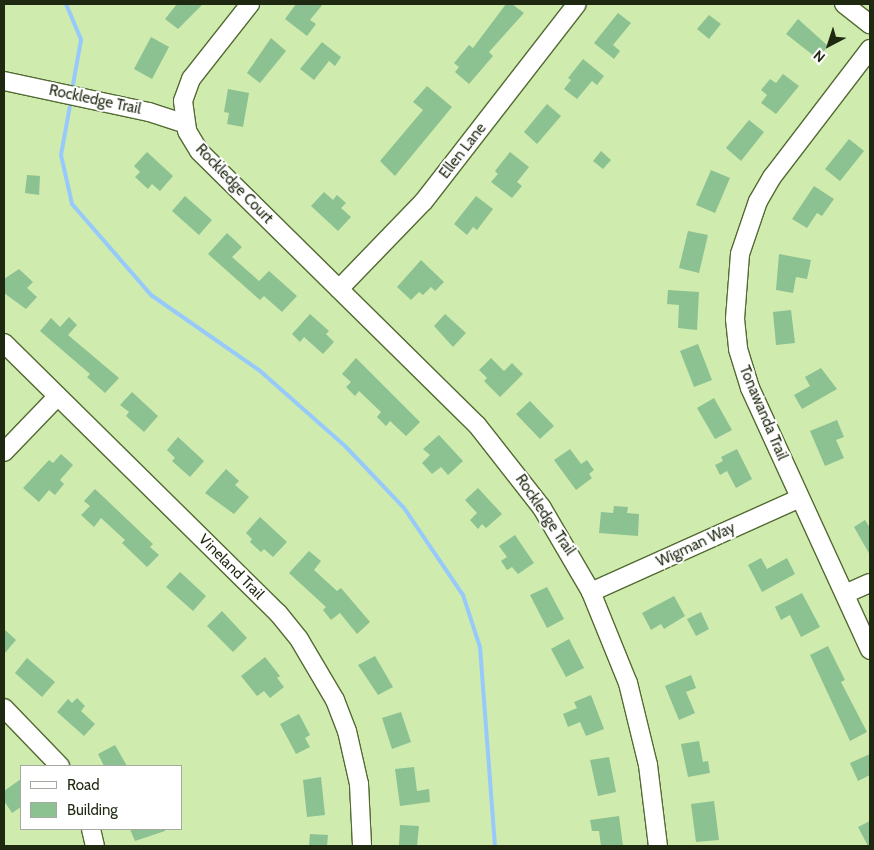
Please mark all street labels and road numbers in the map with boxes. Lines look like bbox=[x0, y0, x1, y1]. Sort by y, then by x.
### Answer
street label: Rockledge Trail bbox=[47, 81, 143, 119]
street label: Ellen Lane bbox=[436, 120, 490, 182]
street label: Rockledge Court bbox=[192, 141, 276, 227]
street label: Tonawanda Trail bbox=[735, 363, 791, 463]
street label: Rockledge Trail bbox=[511, 471, 579, 559]
street label: Wigman Way bbox=[654, 519, 738, 571]
street label: Vineland Trail bbox=[195, 531, 267, 603]

